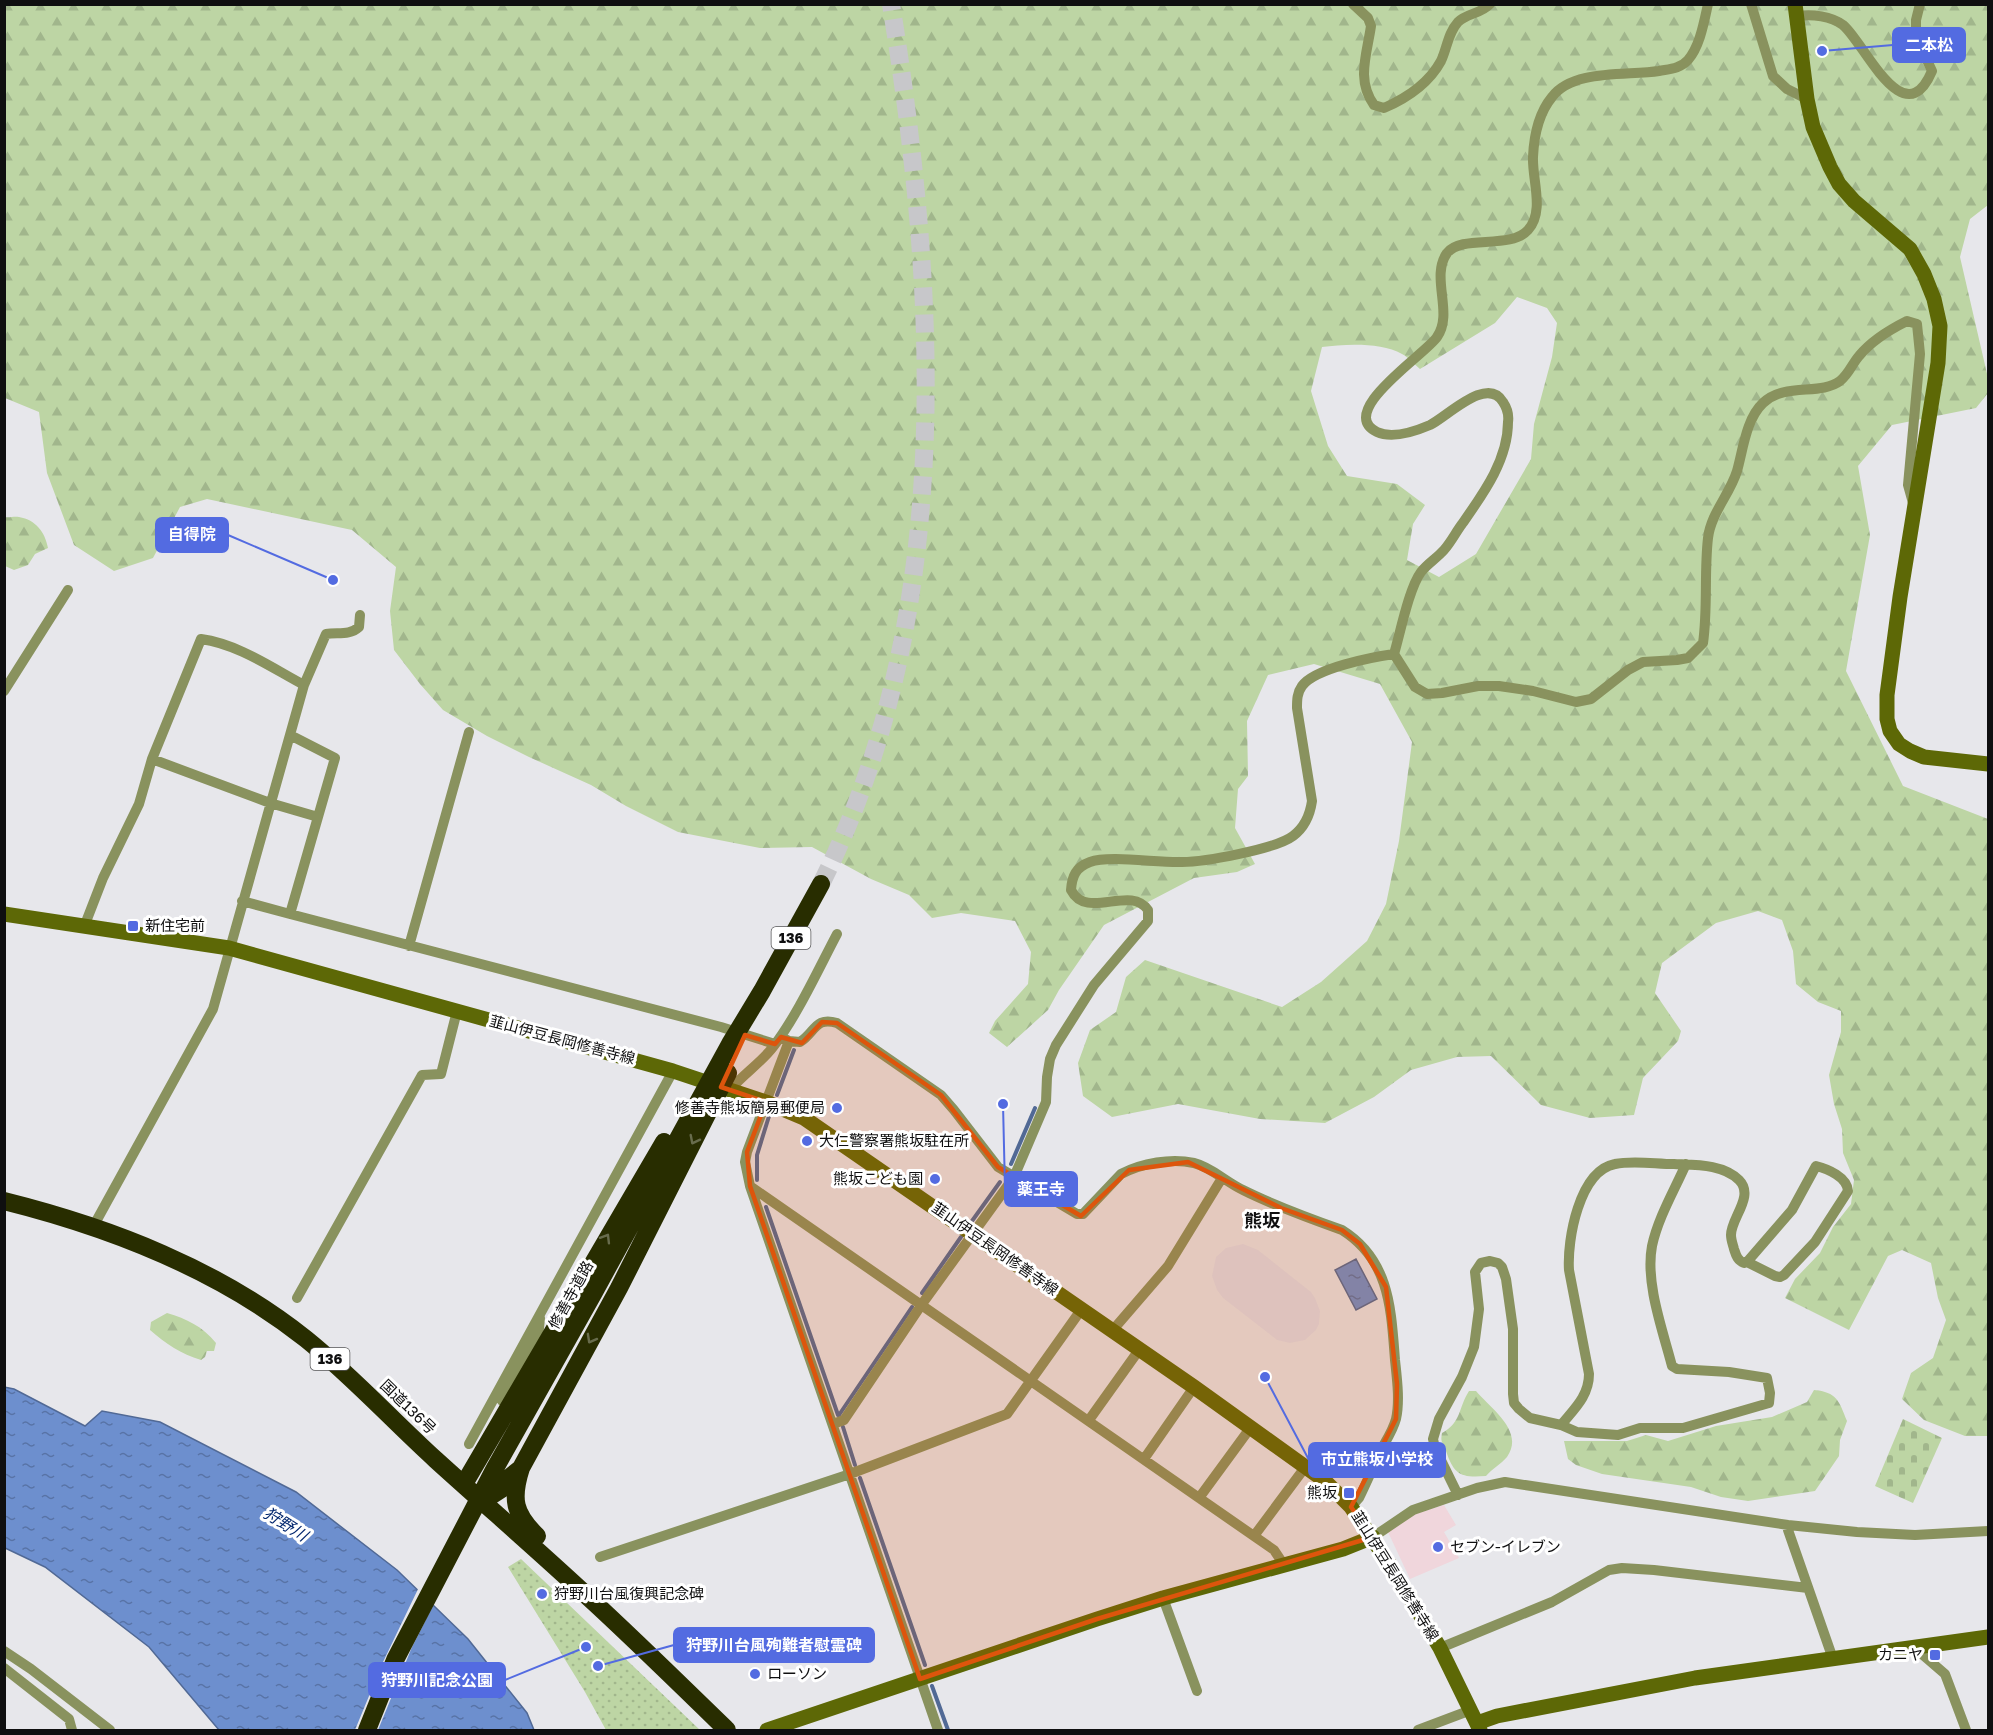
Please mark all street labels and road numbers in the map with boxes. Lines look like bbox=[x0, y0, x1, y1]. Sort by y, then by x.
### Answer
road number: 136 bbox=[772, 927, 810, 949]
street label: 韮山伊豆長岡修善寺線 bbox=[487, 1011, 637, 1067]
street label: 韮山伊豆長岡修善寺線 bbox=[929, 1198, 1062, 1299]
street label: 修善寺道路 bbox=[544, 1257, 596, 1332]
road number: 136 bbox=[310, 1348, 350, 1370]
street label: 国道136号 bbox=[377, 1375, 440, 1437]
street label: 韮山伊豆長岡修善寺線 bbox=[1348, 1507, 1443, 1644]

